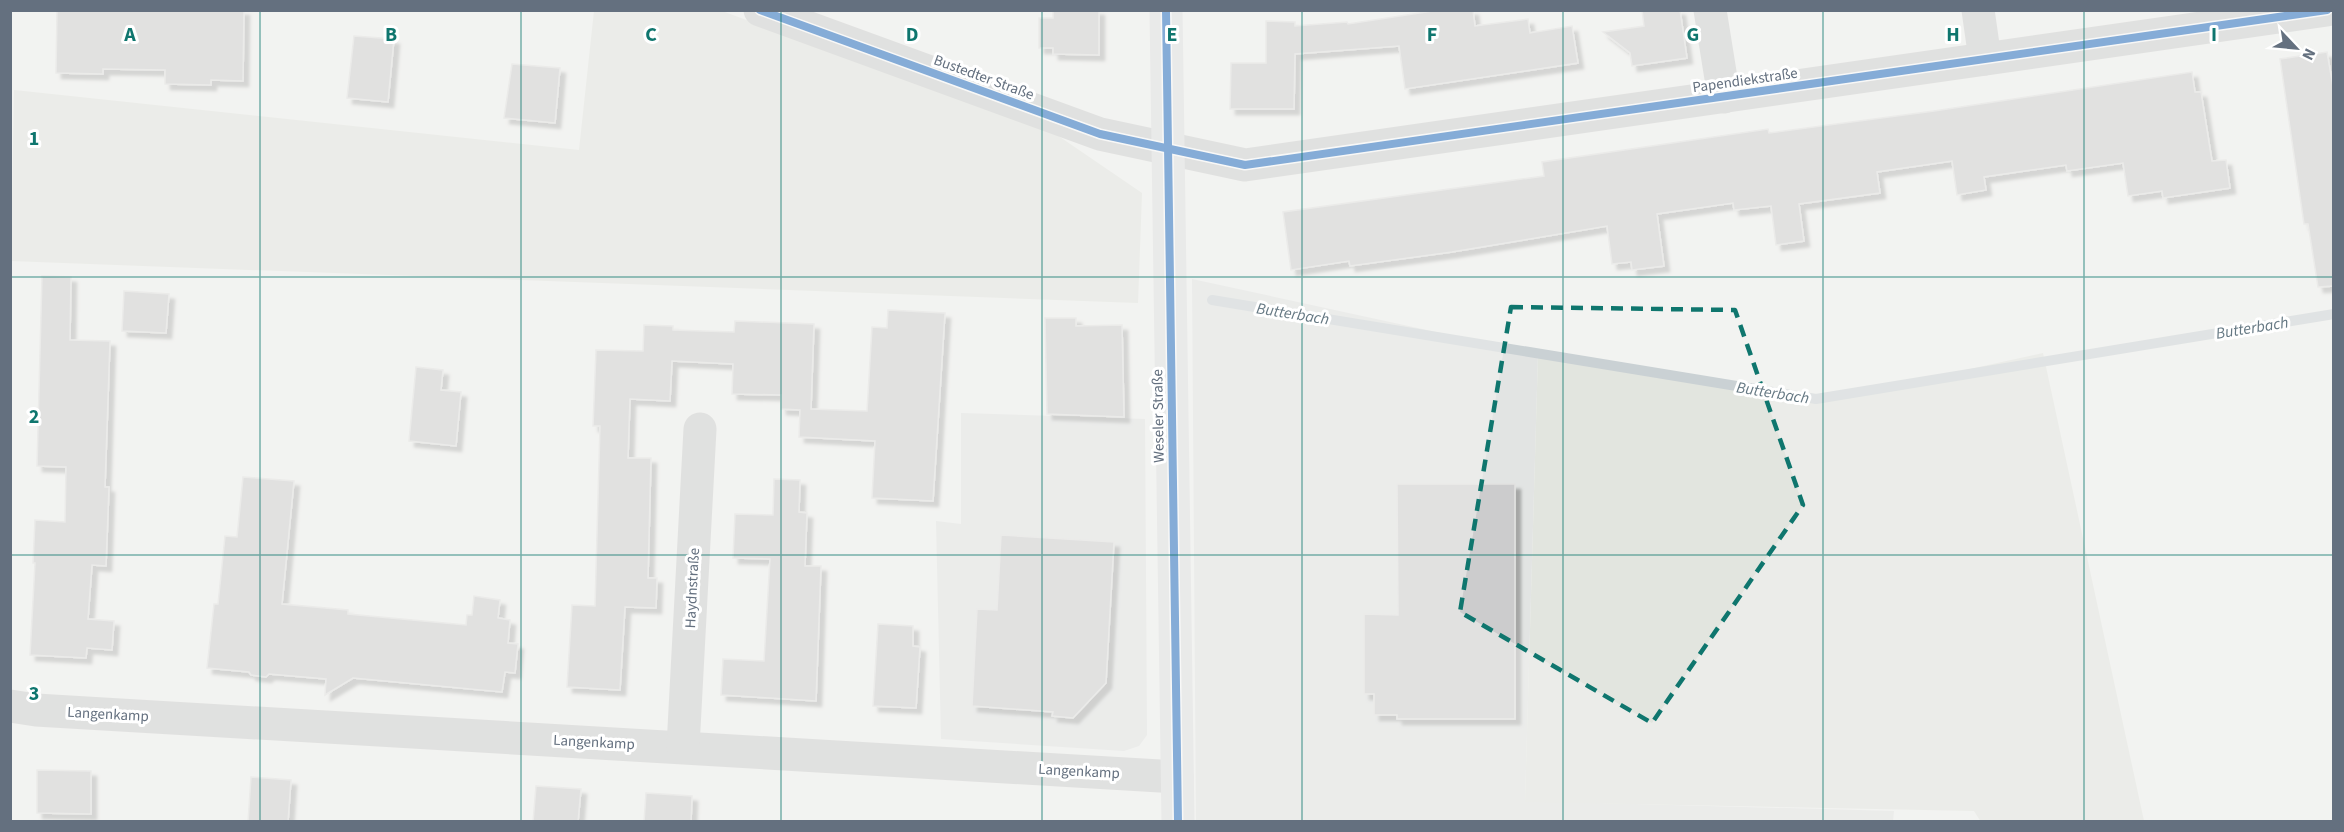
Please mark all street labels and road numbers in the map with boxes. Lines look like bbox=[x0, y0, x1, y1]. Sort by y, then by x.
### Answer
street label: Bustedter Straße bbox=[931, 50, 1037, 105]
street label: Papendiekstraße bbox=[1691, 63, 1799, 98]
street label: Weseler Straße bbox=[1147, 369, 1170, 463]
street label: Haydnstraße bbox=[680, 547, 705, 629]
street label: Langenkamp bbox=[67, 702, 149, 727]
street label: Langenkamp bbox=[553, 730, 635, 755]
street label: Langenkamp bbox=[1038, 759, 1120, 784]

